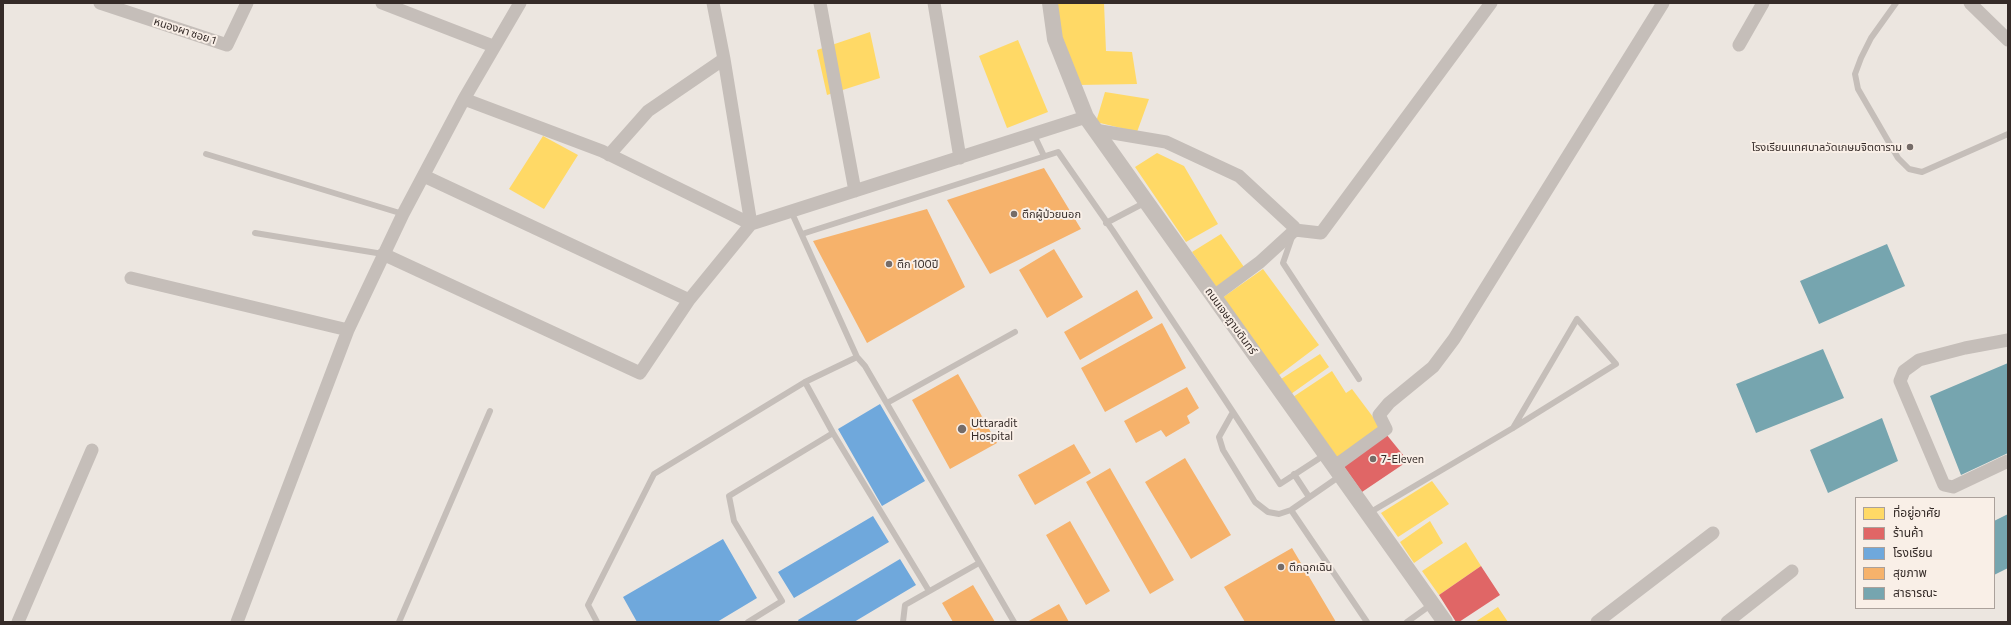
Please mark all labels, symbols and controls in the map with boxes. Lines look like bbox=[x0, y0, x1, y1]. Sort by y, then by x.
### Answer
street label: หนองผา ซอย 1 bbox=[152, 15, 218, 47]
place label: โรงเรียนแทศบาลวัดเกษมจิตตาราม bbox=[1752, 140, 1902, 154]
marker: โรงเรียนแทศบาลวัดเกษมจิตตาราม bbox=[1905, 142, 1915, 152]
place label: ตึกผู้ป่วยนอก bbox=[1022, 207, 1081, 221]
marker: ตึกผู้ป่วยนอก bbox=[1009, 209, 1019, 219]
place label: ตึก 100ปี bbox=[897, 257, 938, 271]
marker: ตึก 100ปี bbox=[884, 259, 894, 269]
street label: ถนนเจษฎาบดินทร์ bbox=[1202, 285, 1260, 357]
place label: Uttaradit Hospital bbox=[971, 416, 1018, 442]
marker: Uttaradit Hospital bbox=[956, 423, 968, 435]
place label: 7-Eleven bbox=[1381, 452, 1424, 466]
marker: 7-Eleven bbox=[1368, 454, 1378, 464]
legend bbox=[1855, 497, 1995, 609]
text: ที่อยู่อาศัย bbox=[1893, 505, 1941, 519]
text: ร้านค้า bbox=[1893, 525, 1923, 539]
text: โรงเรียน bbox=[1893, 545, 1933, 559]
place label: ตึกฉุกเฉิน bbox=[1289, 560, 1332, 574]
marker: ตึกฉุกเฉิน bbox=[1276, 562, 1286, 572]
text: สุขภาพ bbox=[1893, 565, 1927, 579]
text: สาธารณะ bbox=[1893, 585, 1937, 599]

